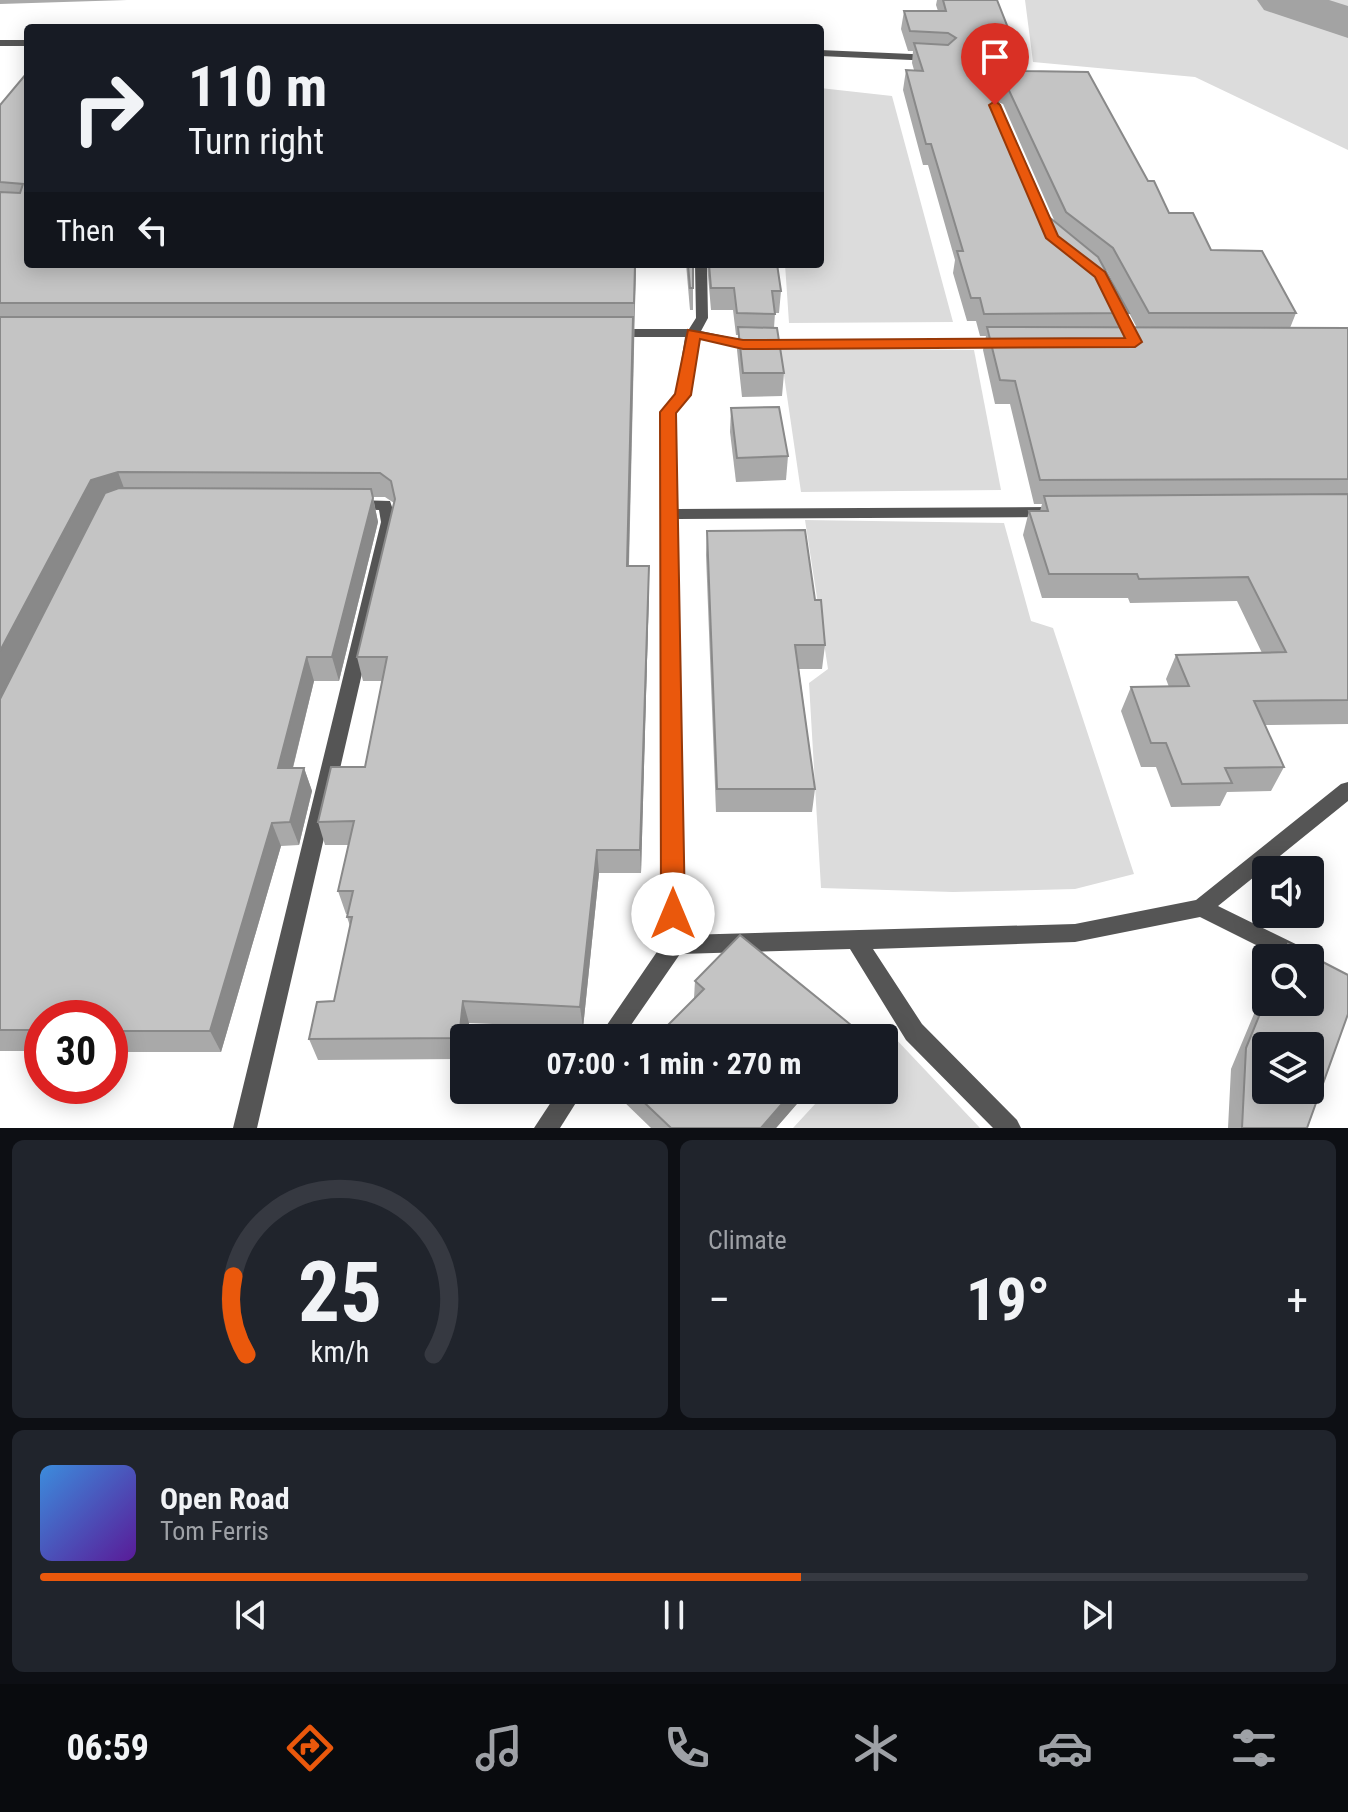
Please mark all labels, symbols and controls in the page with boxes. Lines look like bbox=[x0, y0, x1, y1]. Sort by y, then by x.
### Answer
pin bbox=[961, 23, 1029, 105]
icon: arrive bbox=[973, 35, 1017, 79]
text: 110 m bbox=[188, 54, 327, 120]
icon: right bbox=[56, 56, 160, 160]
text: Turn right bbox=[188, 121, 324, 163]
icon: left bbox=[131, 208, 175, 252]
text: Then bbox=[56, 213, 115, 248]
map controls bbox=[1252, 856, 1324, 1104]
button: sound bbox=[1252, 856, 1324, 928]
position arrow bbox=[631, 872, 715, 956]
button: search bbox=[1252, 944, 1324, 1016]
speed limit sign: 30 bbox=[24, 1000, 128, 1104]
button: layers bbox=[1252, 1032, 1324, 1104]
text: 07:00 · 1 min · 270 m bbox=[547, 1046, 801, 1081]
text: Climate bbox=[708, 1225, 787, 1255]
text: 25 bbox=[298, 1244, 382, 1341]
text: 19° bbox=[966, 1264, 1050, 1335]
text: − bbox=[708, 1274, 730, 1326]
text: + bbox=[1286, 1274, 1308, 1326]
text: km/h bbox=[311, 1335, 369, 1369]
text: Open Road bbox=[160, 1481, 290, 1516]
text: Tom Ferris bbox=[160, 1516, 269, 1546]
icon: previous bbox=[229, 1593, 273, 1637]
icon: pause bbox=[652, 1593, 696, 1637]
icon: next bbox=[1075, 1593, 1119, 1637]
icon: directions bbox=[282, 1720, 338, 1776]
icon: music bbox=[471, 1720, 527, 1776]
icon: phone bbox=[659, 1720, 715, 1776]
icon: climate bbox=[848, 1720, 904, 1776]
icon: car bbox=[1037, 1720, 1093, 1776]
icon: filters bbox=[1226, 1720, 1282, 1776]
text: 06:59 bbox=[66, 1727, 149, 1769]

